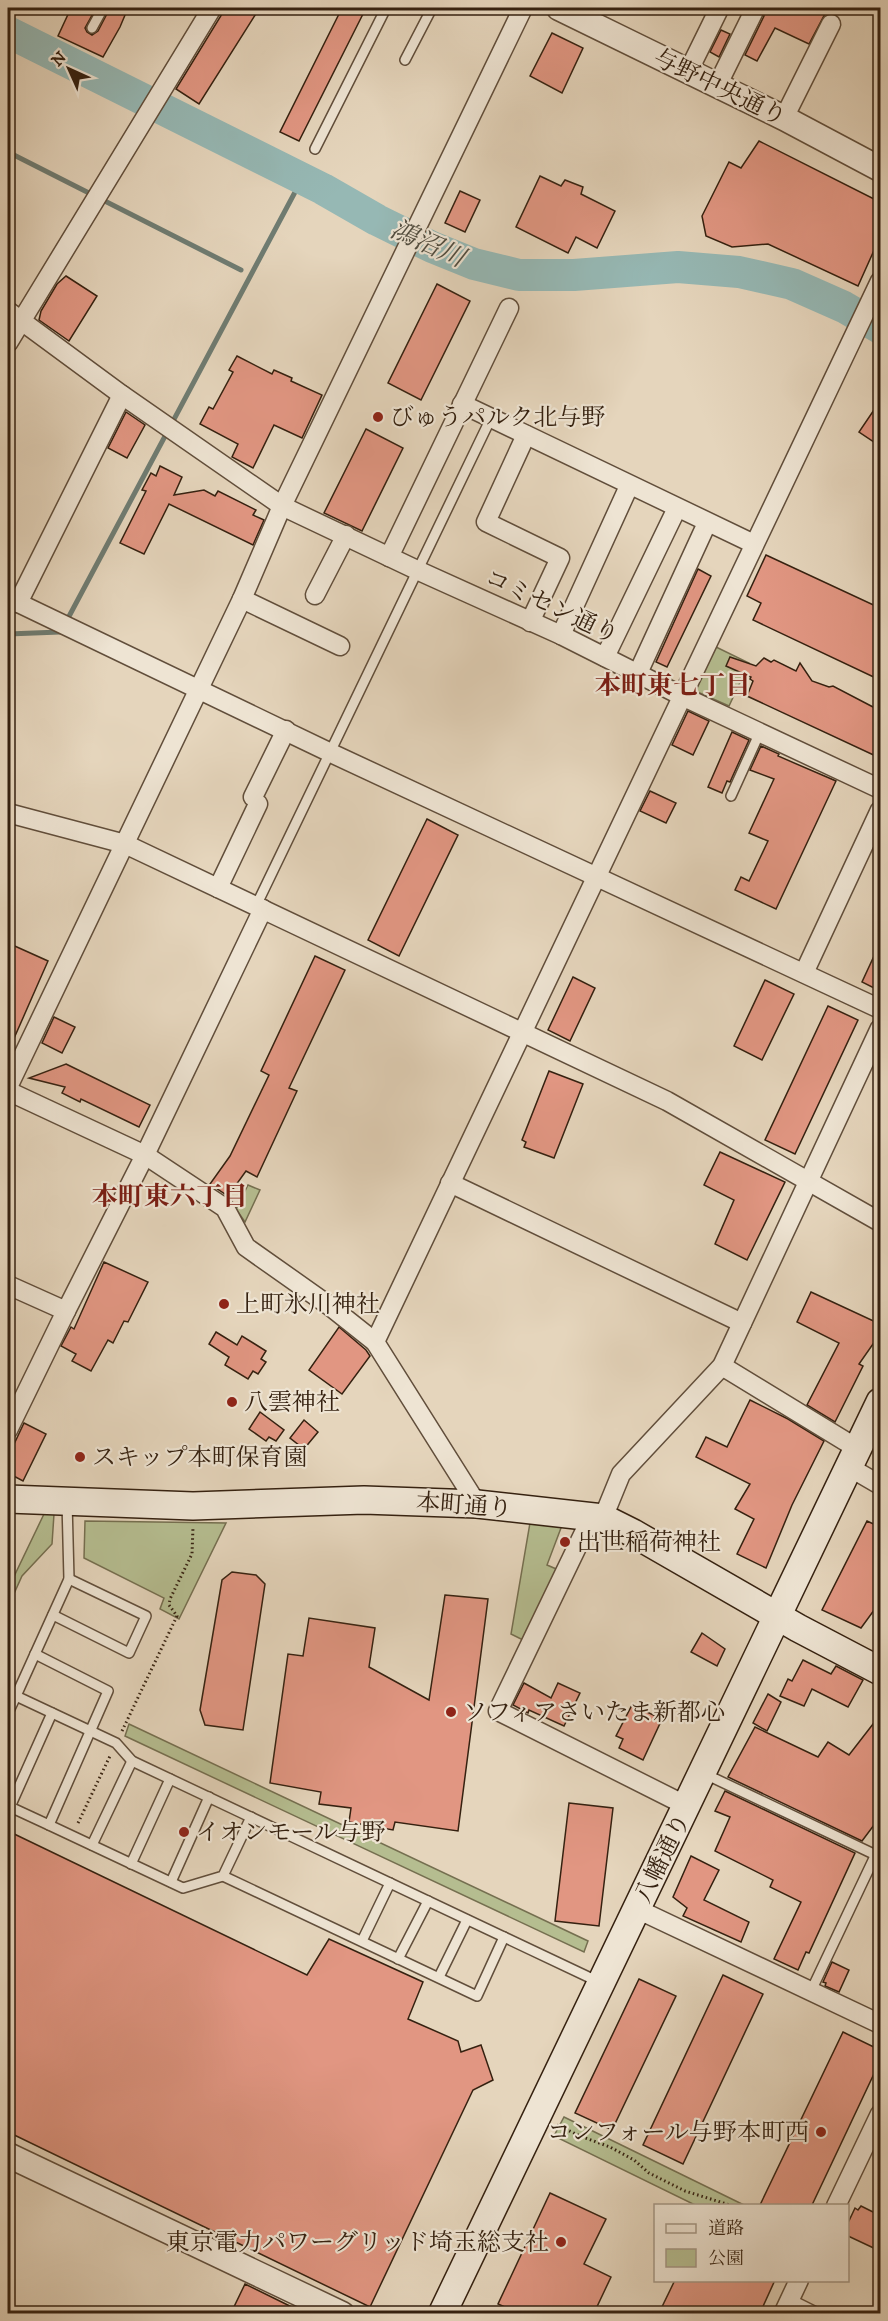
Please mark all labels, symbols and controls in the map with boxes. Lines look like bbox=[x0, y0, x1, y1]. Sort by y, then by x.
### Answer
north arrow bbox=[39, 39, 99, 99]
street label: 与野中央通り bbox=[648, 43, 791, 133]
text: N bbox=[47, 47, 71, 71]
water label: 鴻沼川 bbox=[385, 213, 472, 277]
place label: びゅうパルク北与野 bbox=[390, 403, 606, 433]
marker: びゅうパルク北与野 bbox=[371, 410, 385, 424]
street label: コミセン通り bbox=[480, 563, 623, 651]
district label: 本町東七丁目 bbox=[595, 670, 751, 703]
district label: 本町東六丁目 bbox=[92, 1181, 248, 1214]
place label: 上町氷川神社 bbox=[236, 1290, 380, 1320]
marker: 上町氷川神社 bbox=[217, 1297, 231, 1311]
place label: 八雲神社 bbox=[244, 1388, 340, 1418]
marker: 八雲神社 bbox=[225, 1395, 239, 1409]
place label: スキップ本町保育園 bbox=[92, 1443, 308, 1473]
marker: スキップ本町保育園 bbox=[73, 1450, 87, 1464]
street label: 本町通り bbox=[415, 1488, 513, 1524]
place label: 出世稲荷神社 bbox=[577, 1528, 721, 1558]
marker: 出世稲荷神社 bbox=[558, 1535, 572, 1549]
place label: ソフィアさいたま新都心 bbox=[463, 1698, 725, 1728]
marker: ソフィアさいたま新都心 bbox=[444, 1705, 458, 1719]
street label: 八幡通り bbox=[628, 1809, 697, 1908]
place label: イオンモール与野 bbox=[196, 1818, 386, 1848]
marker: イオンモール与野 bbox=[177, 1825, 191, 1839]
place label: コンフォール与野本町西 bbox=[547, 2118, 809, 2148]
marker: コンフォール与野本町西 bbox=[814, 2125, 828, 2139]
legend bbox=[654, 2204, 849, 2282]
text: 道路 bbox=[708, 2218, 744, 2240]
place label: 東京電力パワーグリッド埼玉総支社 bbox=[166, 2228, 549, 2258]
marker: 東京電力パワーグリッド埼玉総支社 bbox=[554, 2235, 568, 2249]
text: 公園 bbox=[708, 2248, 744, 2270]

